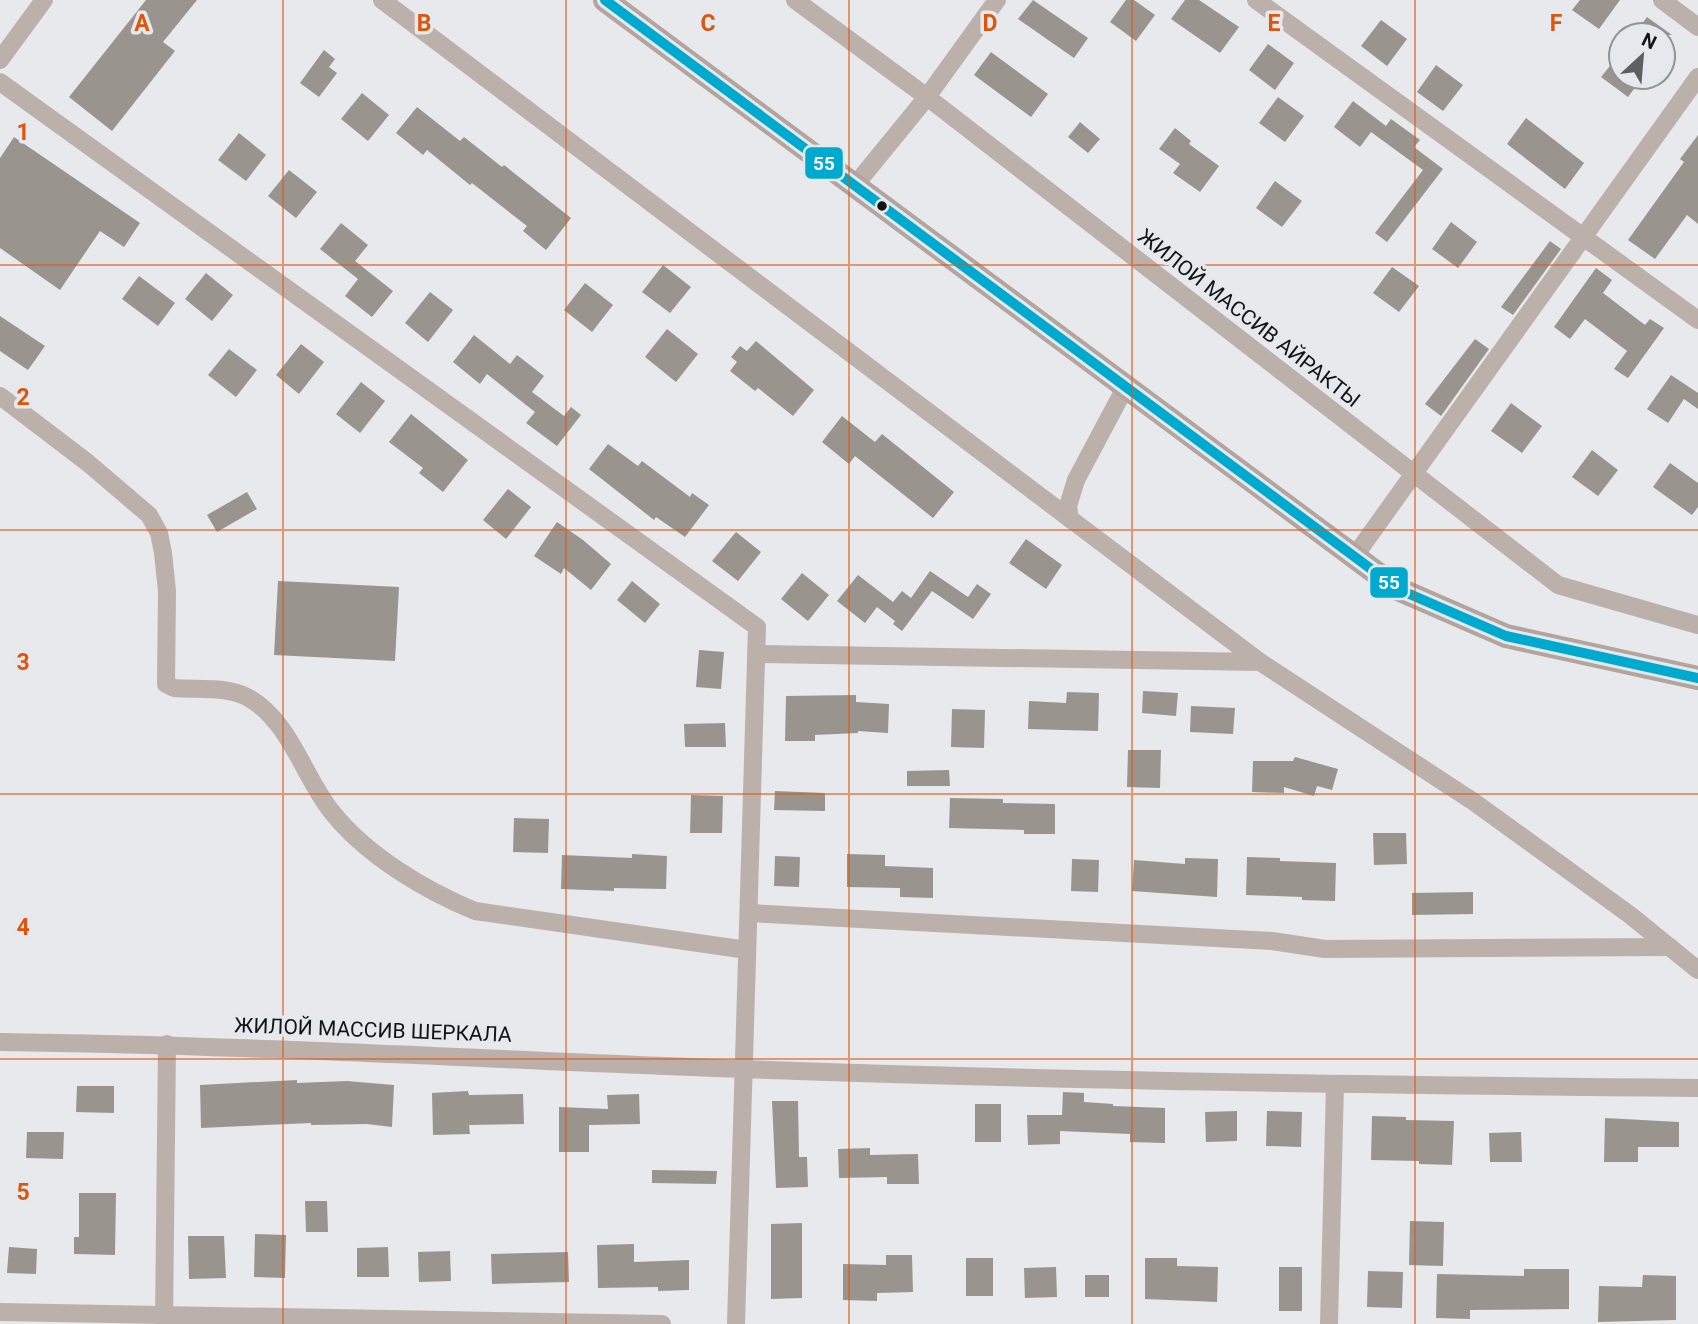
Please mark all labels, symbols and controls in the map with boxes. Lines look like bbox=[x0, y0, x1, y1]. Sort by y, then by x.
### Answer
text: A bbox=[134, 10, 150, 37]
text: B bbox=[417, 10, 431, 37]
text: C bbox=[700, 10, 716, 37]
text: D bbox=[983, 10, 997, 37]
text: E bbox=[1268, 10, 1281, 37]
text: F bbox=[1550, 10, 1563, 37]
north arrow bbox=[1607, 21, 1677, 91]
text: N bbox=[1638, 28, 1660, 54]
text: 1 bbox=[16, 119, 30, 146]
line badge: 55 bbox=[804, 146, 844, 180]
text: 55 bbox=[813, 152, 835, 175]
unlabelled marker bbox=[875, 199, 889, 213]
street label: ЖИЛОЙ МАССИВ АЙРАКТЫ bbox=[1133, 224, 1365, 412]
text: 2 bbox=[16, 384, 30, 411]
line badge: 55 bbox=[1369, 566, 1409, 599]
text: 55 bbox=[1378, 571, 1400, 594]
text: 3 bbox=[16, 649, 30, 676]
text: 4 bbox=[16, 914, 30, 941]
street label: ЖИЛОЙ МАССИВ ШЕРКАЛА bbox=[234, 1013, 512, 1047]
text: 5 bbox=[16, 1179, 30, 1206]

